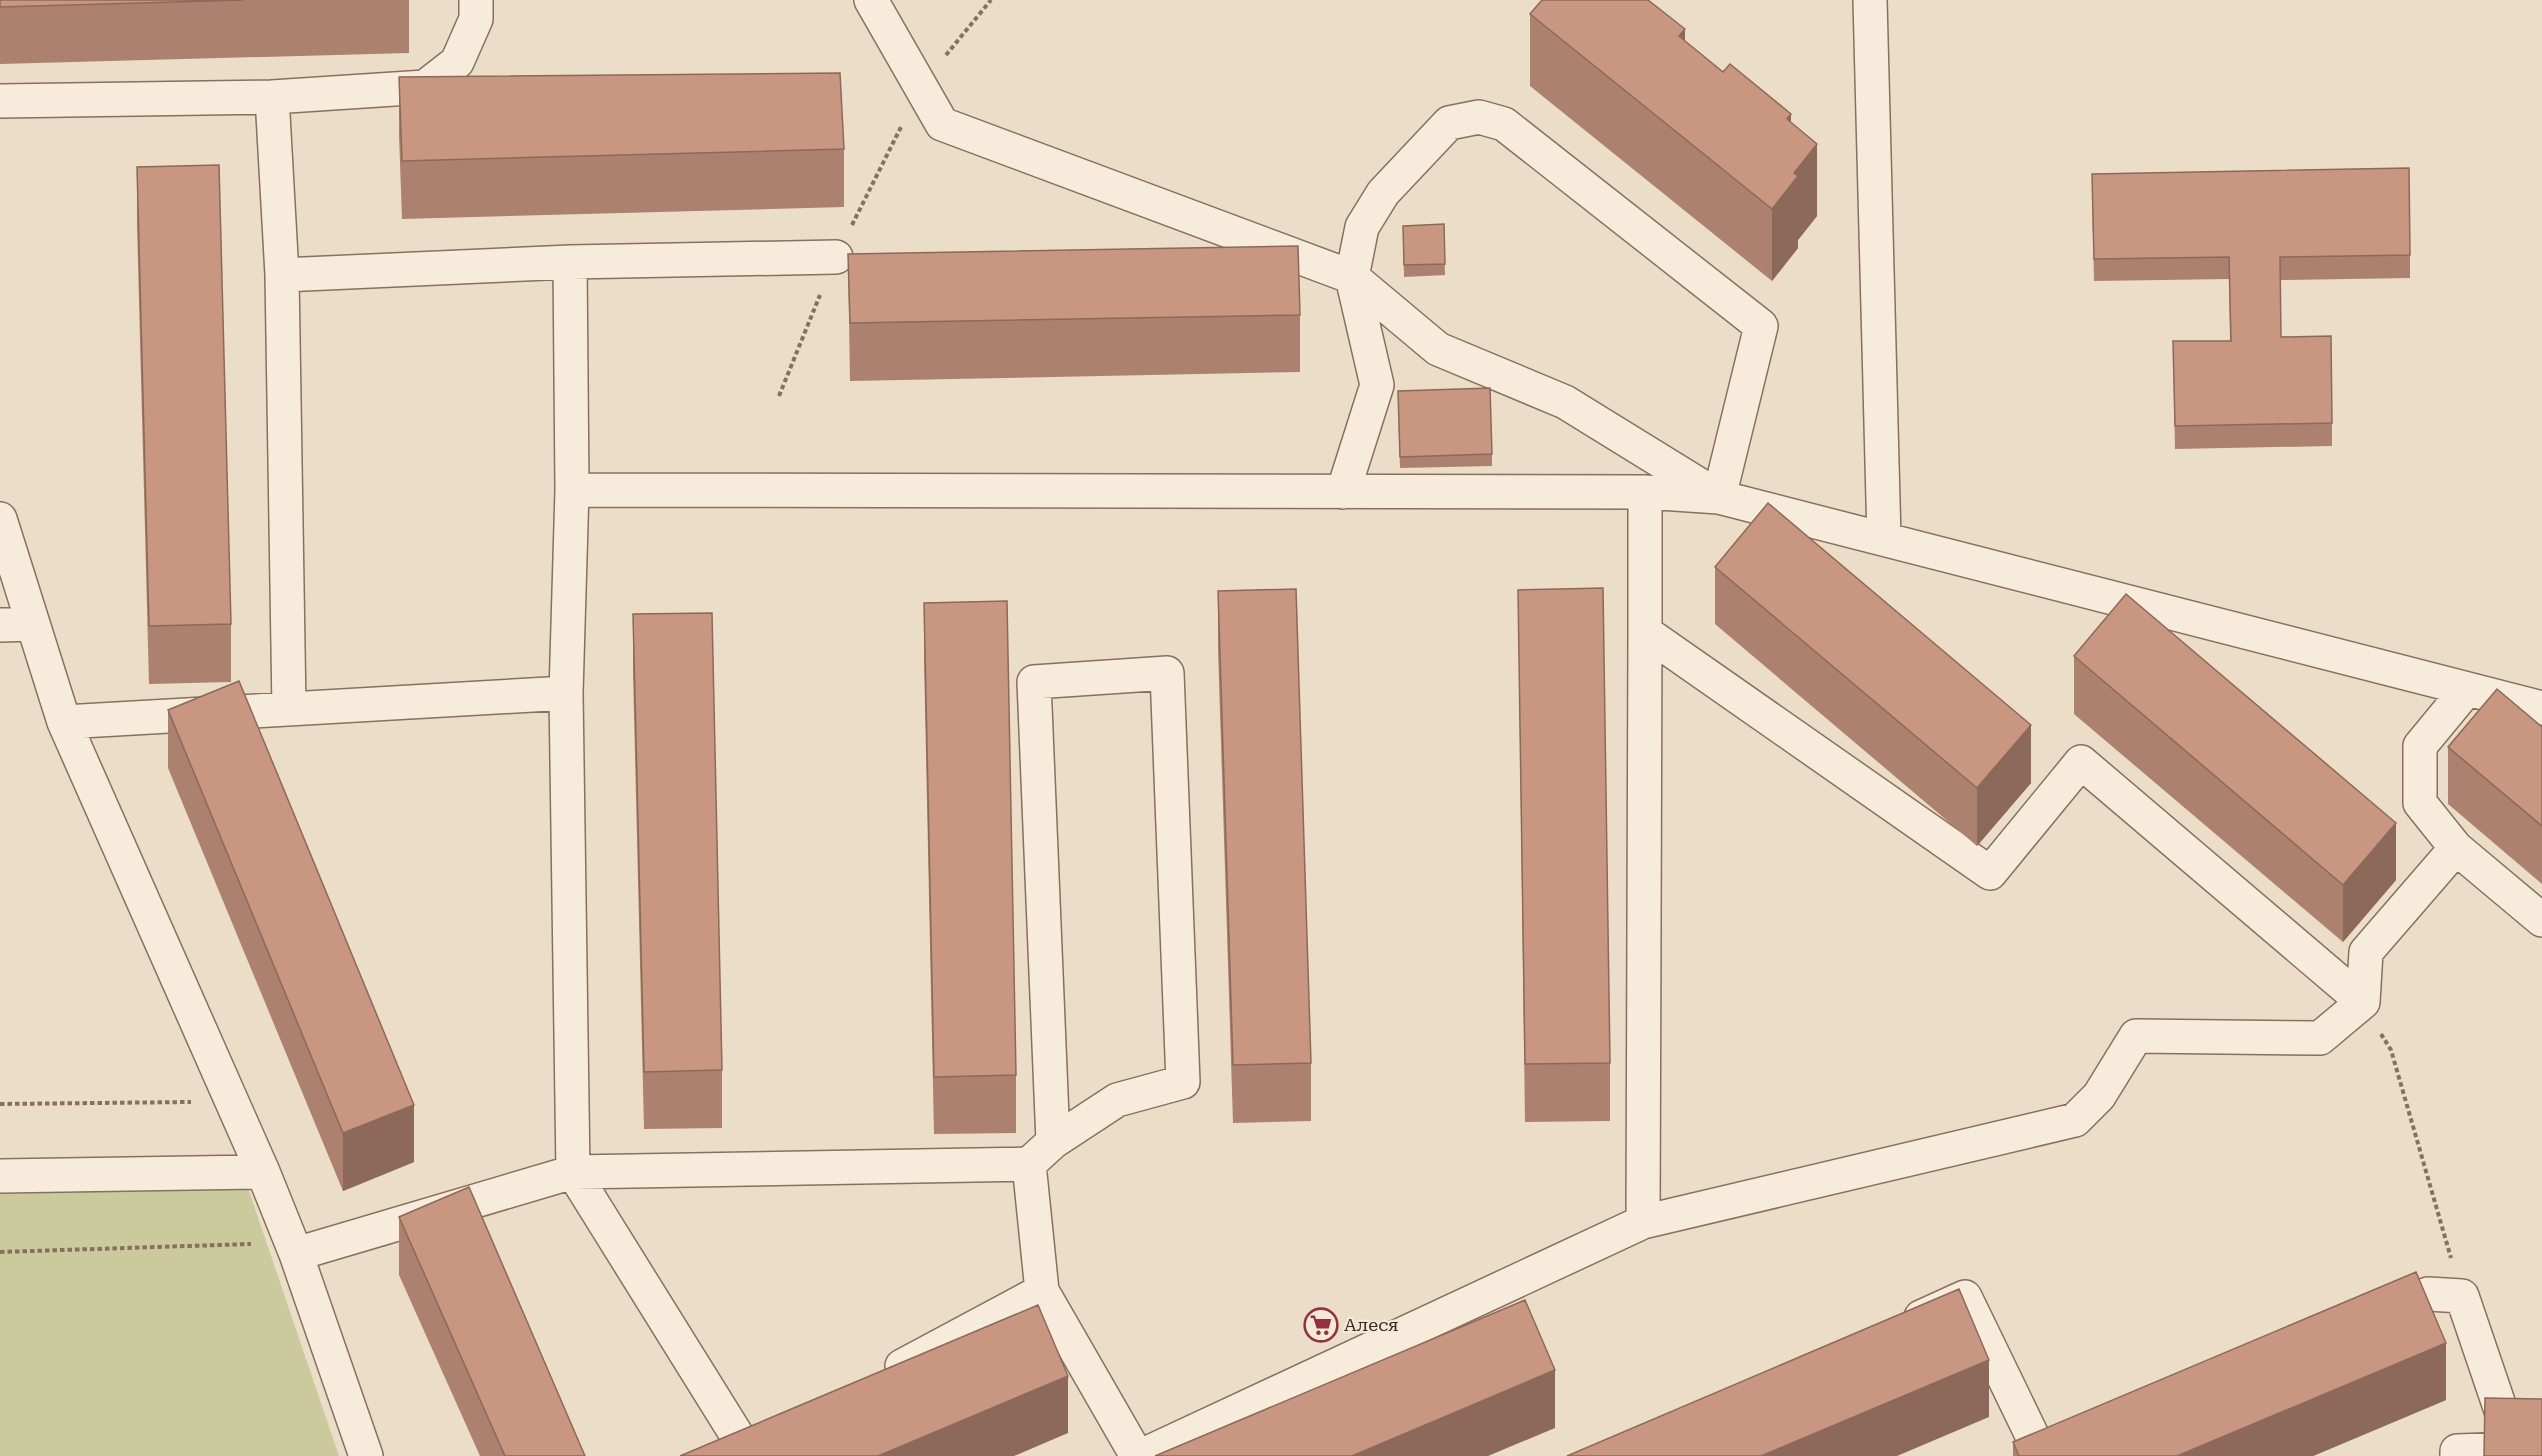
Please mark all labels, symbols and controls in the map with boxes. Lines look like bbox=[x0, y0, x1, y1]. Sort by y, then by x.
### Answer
supermarket icon: Алеся bbox=[1303, 1307, 1339, 1343]
place label: Алеся bbox=[1344, 1314, 1399, 1335]

